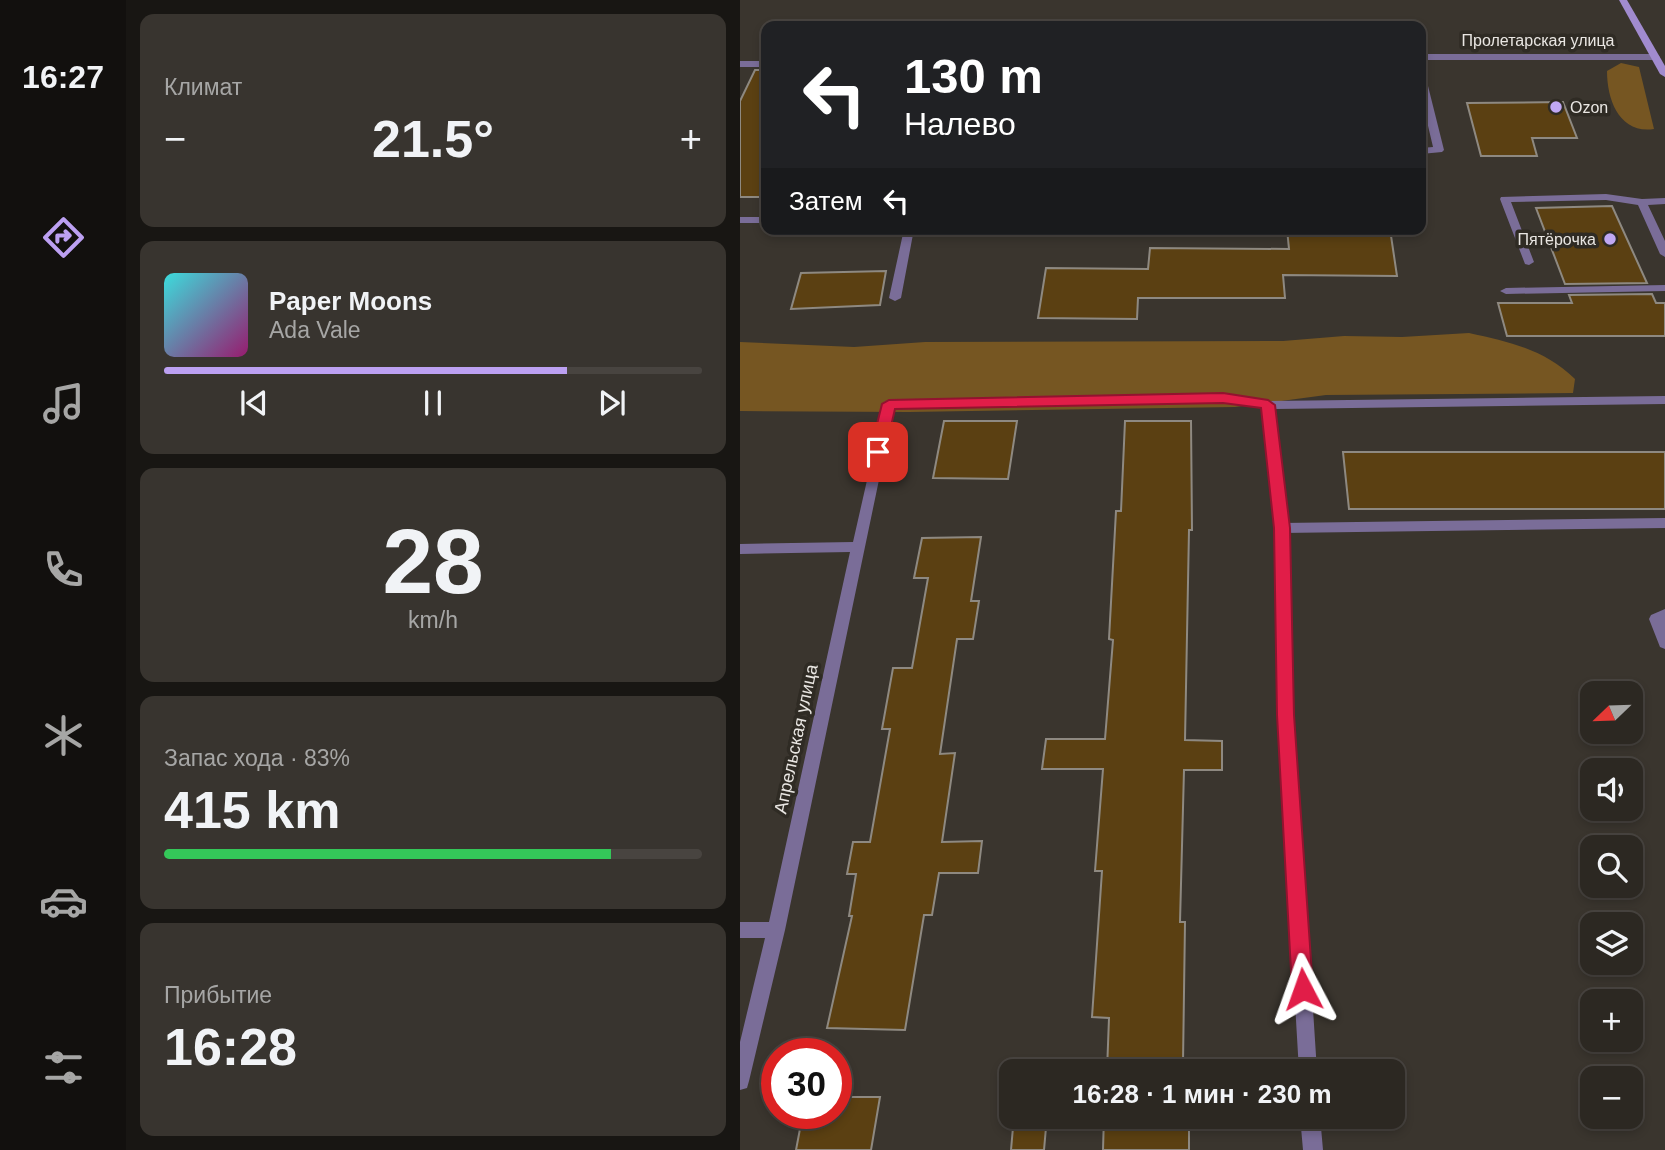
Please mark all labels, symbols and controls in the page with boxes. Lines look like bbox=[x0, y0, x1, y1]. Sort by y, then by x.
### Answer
street label: Пролетарская улица bbox=[1462, 32, 1615, 49]
icon: left bbox=[789, 49, 880, 140]
text: 130 m bbox=[904, 49, 1043, 103]
text: 16:27 bbox=[22, 59, 104, 95]
text: Климат bbox=[164, 74, 242, 100]
marker: Ozon bbox=[1548, 99, 1564, 115]
place label: Ozon bbox=[1570, 99, 1608, 116]
text: Налево bbox=[904, 106, 1016, 142]
text: 21.5° bbox=[372, 110, 494, 168]
text: − bbox=[164, 118, 186, 160]
text: + bbox=[680, 118, 702, 160]
icon: left bbox=[877, 182, 915, 220]
text: Затем bbox=[789, 186, 863, 216]
icon: directions bbox=[39, 213, 88, 262]
place label: Пятёрочка bbox=[1518, 231, 1596, 248]
marker: Пятёрочка bbox=[1602, 231, 1618, 247]
text: Paper Moons bbox=[269, 286, 432, 316]
text: Ada Vale bbox=[269, 317, 361, 343]
icon: music bbox=[39, 379, 88, 428]
icon: previous bbox=[235, 384, 273, 422]
icon: pause bbox=[414, 384, 452, 422]
icon: next bbox=[593, 384, 631, 422]
pin bbox=[848, 422, 908, 482]
icon: arrive bbox=[859, 433, 897, 471]
text: 28 bbox=[382, 511, 484, 612]
icon: phone bbox=[39, 545, 88, 594]
text: km/h bbox=[408, 607, 458, 633]
street label: Апрельская улица bbox=[770, 661, 822, 816]
north arrow bbox=[1580, 681, 1643, 744]
map controls bbox=[1580, 681, 1643, 1129]
icon: climate bbox=[39, 711, 88, 760]
text: Запас хода · 83% bbox=[164, 745, 350, 771]
button: sound bbox=[1580, 758, 1643, 821]
text: 415 km bbox=[164, 781, 340, 839]
button: search bbox=[1580, 835, 1643, 898]
icon: car bbox=[39, 877, 88, 926]
button: layers bbox=[1580, 912, 1643, 975]
position arrow bbox=[1266, 952, 1340, 1026]
text: Прибытие bbox=[164, 982, 272, 1008]
button: + bbox=[1580, 989, 1643, 1052]
text: 16:28 bbox=[164, 1018, 297, 1076]
speed limit sign: 30 bbox=[761, 1038, 852, 1129]
icon: filters bbox=[39, 1043, 88, 1092]
button: − bbox=[1580, 1066, 1643, 1129]
text: 16:28 · 1 мин · 230 m bbox=[1072, 1079, 1332, 1109]

